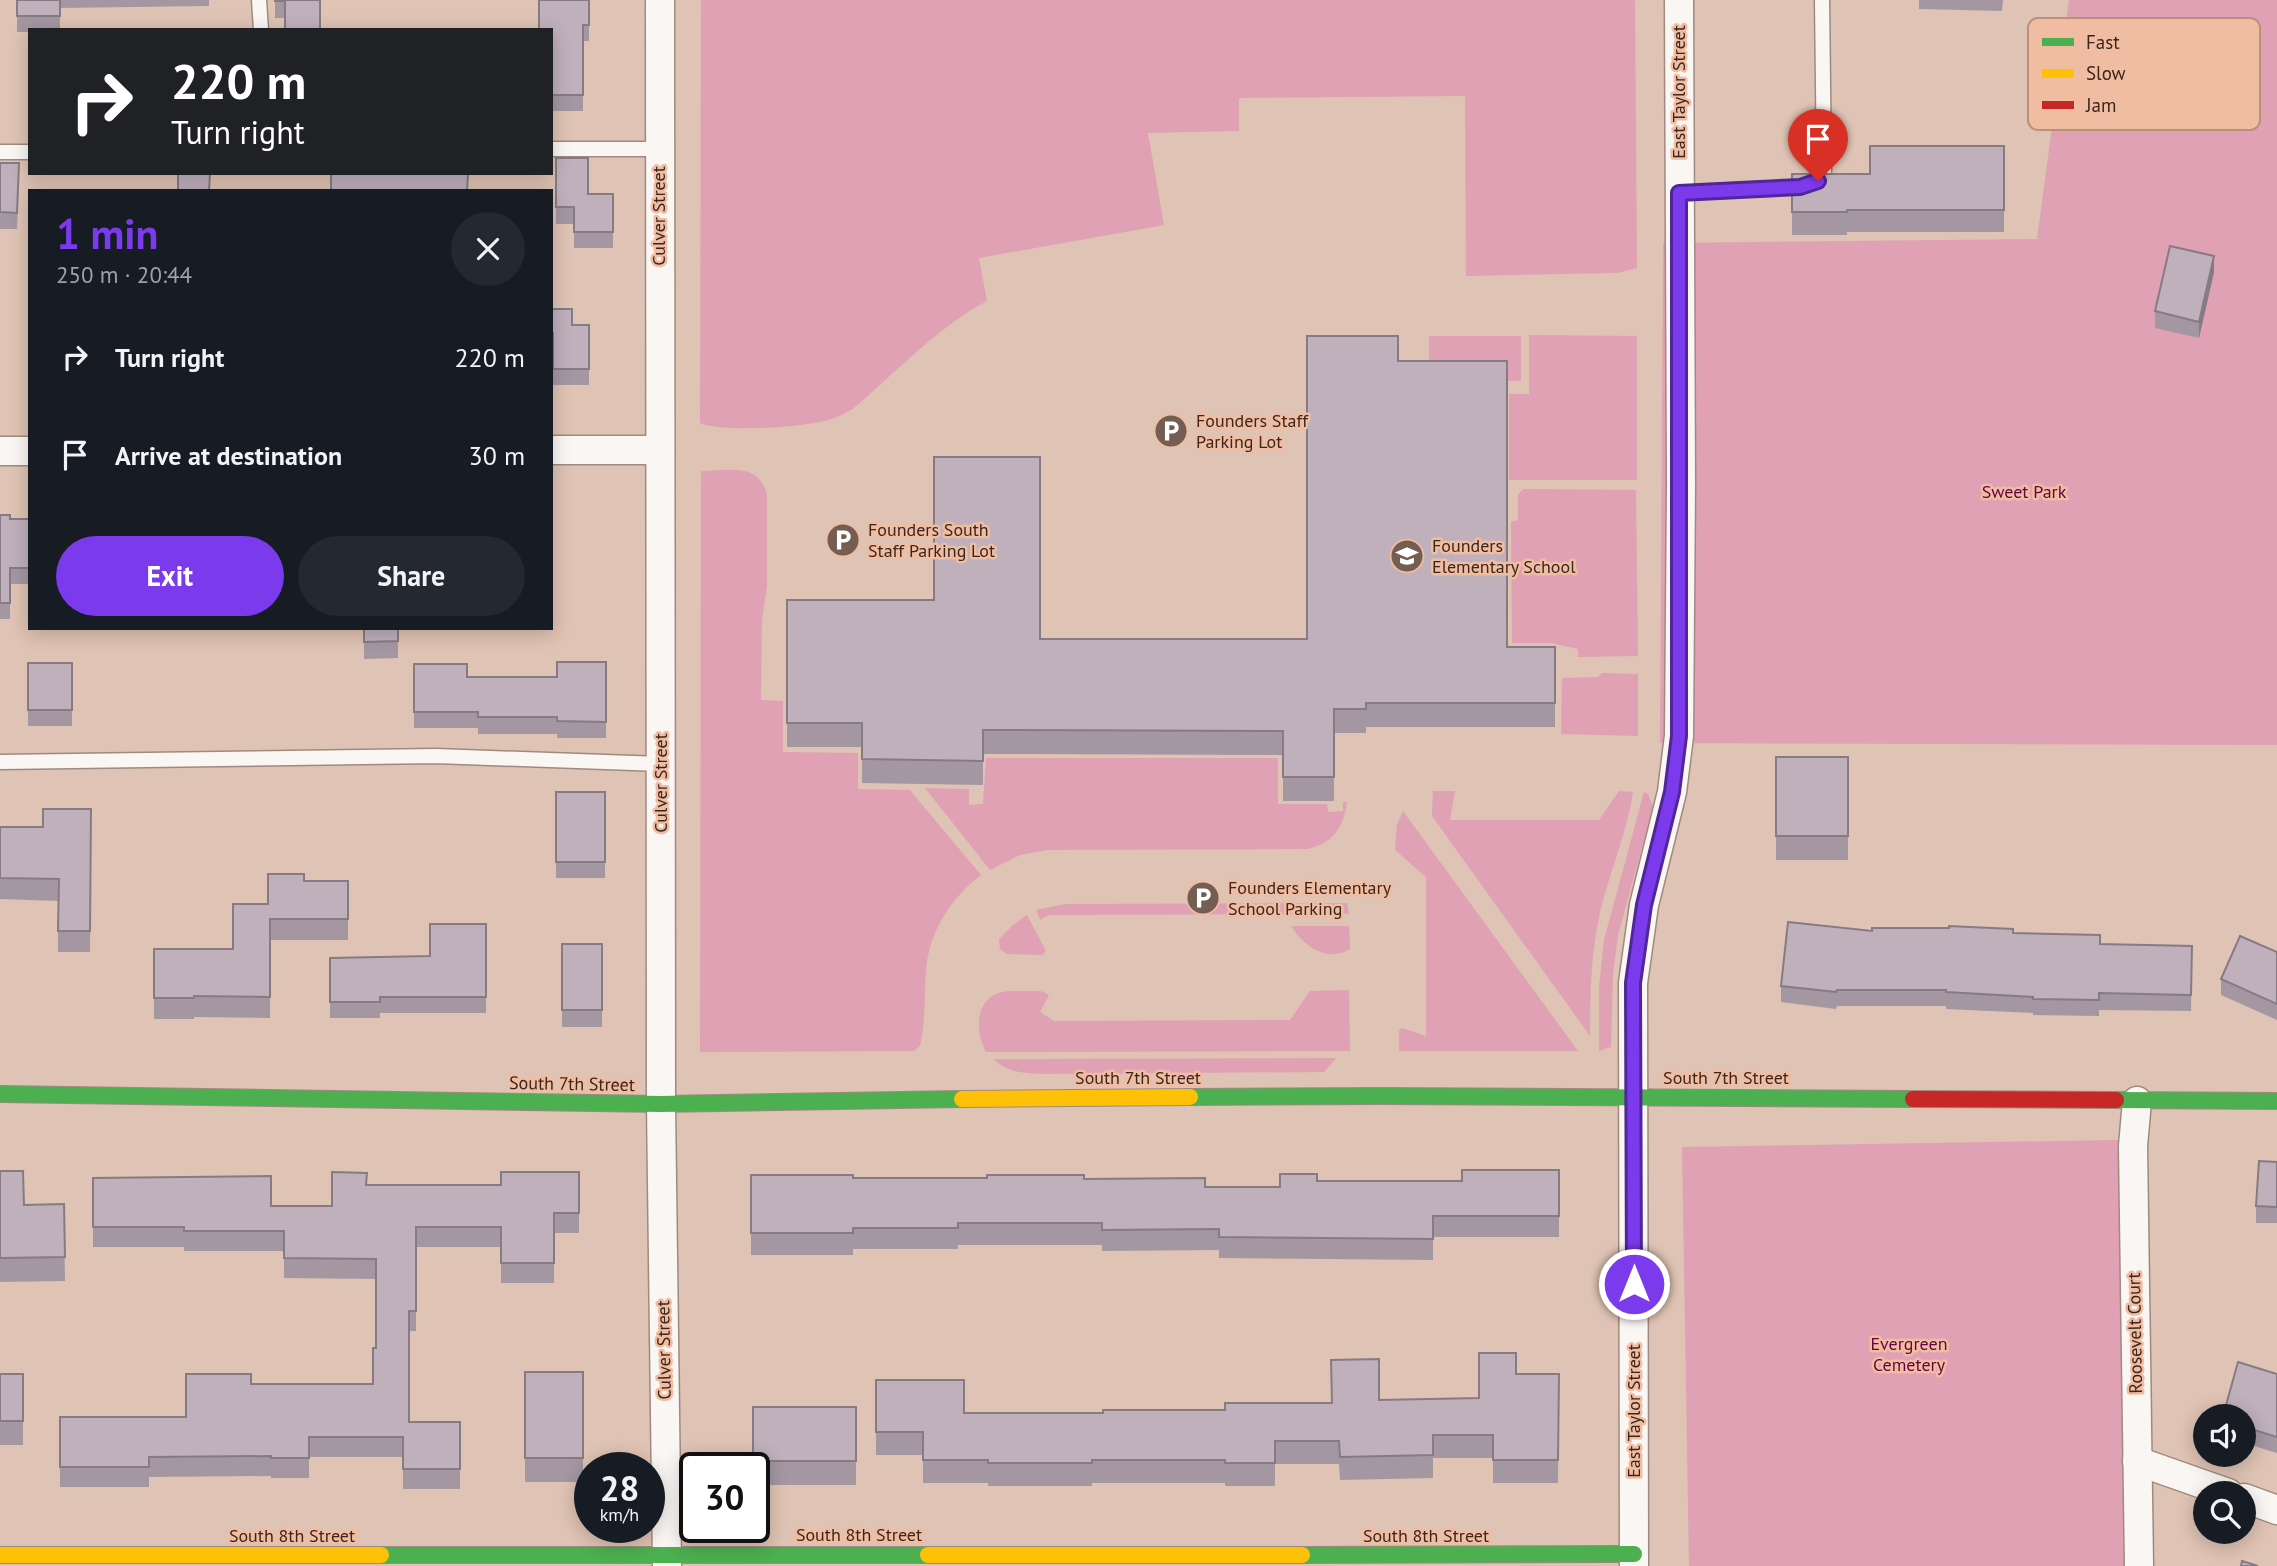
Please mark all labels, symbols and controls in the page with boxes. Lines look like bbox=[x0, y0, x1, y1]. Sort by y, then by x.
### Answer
legend bbox=[2028, 18, 2260, 130]
street label: East Taylor Street bbox=[1667, 25, 1690, 159]
text: Fast bbox=[2086, 30, 2120, 54]
text: 220 m bbox=[171, 49, 306, 113]
icon: right bbox=[56, 56, 147, 147]
text: Slow bbox=[2086, 61, 2126, 85]
text: Jam bbox=[2085, 93, 2116, 117]
pin bbox=[1788, 109, 1848, 181]
text: Turn right bbox=[171, 111, 305, 153]
icon: arrive bbox=[1799, 120, 1837, 158]
street label: Culver Street bbox=[647, 166, 670, 266]
text: 1 min bbox=[56, 206, 158, 261]
button: close bbox=[451, 212, 525, 286]
text: 250 m · 20:44 bbox=[56, 260, 192, 289]
icon: right bbox=[56, 338, 94, 376]
text: Turn right bbox=[115, 341, 224, 374]
text: 220 m bbox=[454, 341, 525, 374]
place label: Founders Staff Parking Lot bbox=[1196, 409, 1309, 453]
parking icon: Founders Staff Parking Lot bbox=[1152, 412, 1190, 450]
icon: arrive bbox=[56, 436, 94, 474]
text: Arrive at destination bbox=[115, 439, 342, 472]
text: 30 m bbox=[469, 439, 525, 472]
park label: Sweet Park bbox=[1982, 480, 2067, 503]
place label: Founders South Staff Parking Lot bbox=[868, 518, 995, 562]
parking icon: Founders South Staff Parking Lot bbox=[824, 521, 862, 559]
place label: Founders Elementary School bbox=[1432, 534, 1576, 578]
button: Exit bbox=[56, 536, 284, 616]
button: Share bbox=[298, 536, 525, 616]
school or university icon: Founders Elementary School bbox=[1388, 537, 1426, 575]
street label: Culver Street bbox=[649, 733, 672, 833]
place label: Founders Elementary School Parking bbox=[1228, 876, 1392, 920]
parking icon: Founders Elementary School Parking bbox=[1184, 879, 1222, 917]
street label: South 7th Street bbox=[1075, 1066, 1201, 1089]
street label: South 7th Street bbox=[1663, 1066, 1789, 1089]
street label: South 7th Street bbox=[509, 1071, 635, 1096]
position arrow bbox=[1597, 1247, 1671, 1321]
street label: Roosevelt Court bbox=[2122, 1272, 2147, 1394]
street label: Culver Street bbox=[651, 1300, 676, 1400]
park label: Evergreen Cemetery bbox=[1870, 1332, 1948, 1376]
street label: East Taylor Street bbox=[1622, 1344, 1645, 1478]
map controls bbox=[2193, 1404, 2256, 1544]
button: sound bbox=[2193, 1404, 2256, 1467]
speed limit sign: 30 bbox=[679, 1452, 770, 1543]
text: 28 bbox=[600, 1465, 639, 1511]
button: search bbox=[2193, 1481, 2256, 1544]
text: km/h bbox=[600, 1503, 639, 1526]
street label: South 8th Street bbox=[796, 1523, 922, 1546]
street label: South 8th Street bbox=[229, 1524, 355, 1547]
street label: South 8th Street bbox=[1363, 1524, 1489, 1547]

